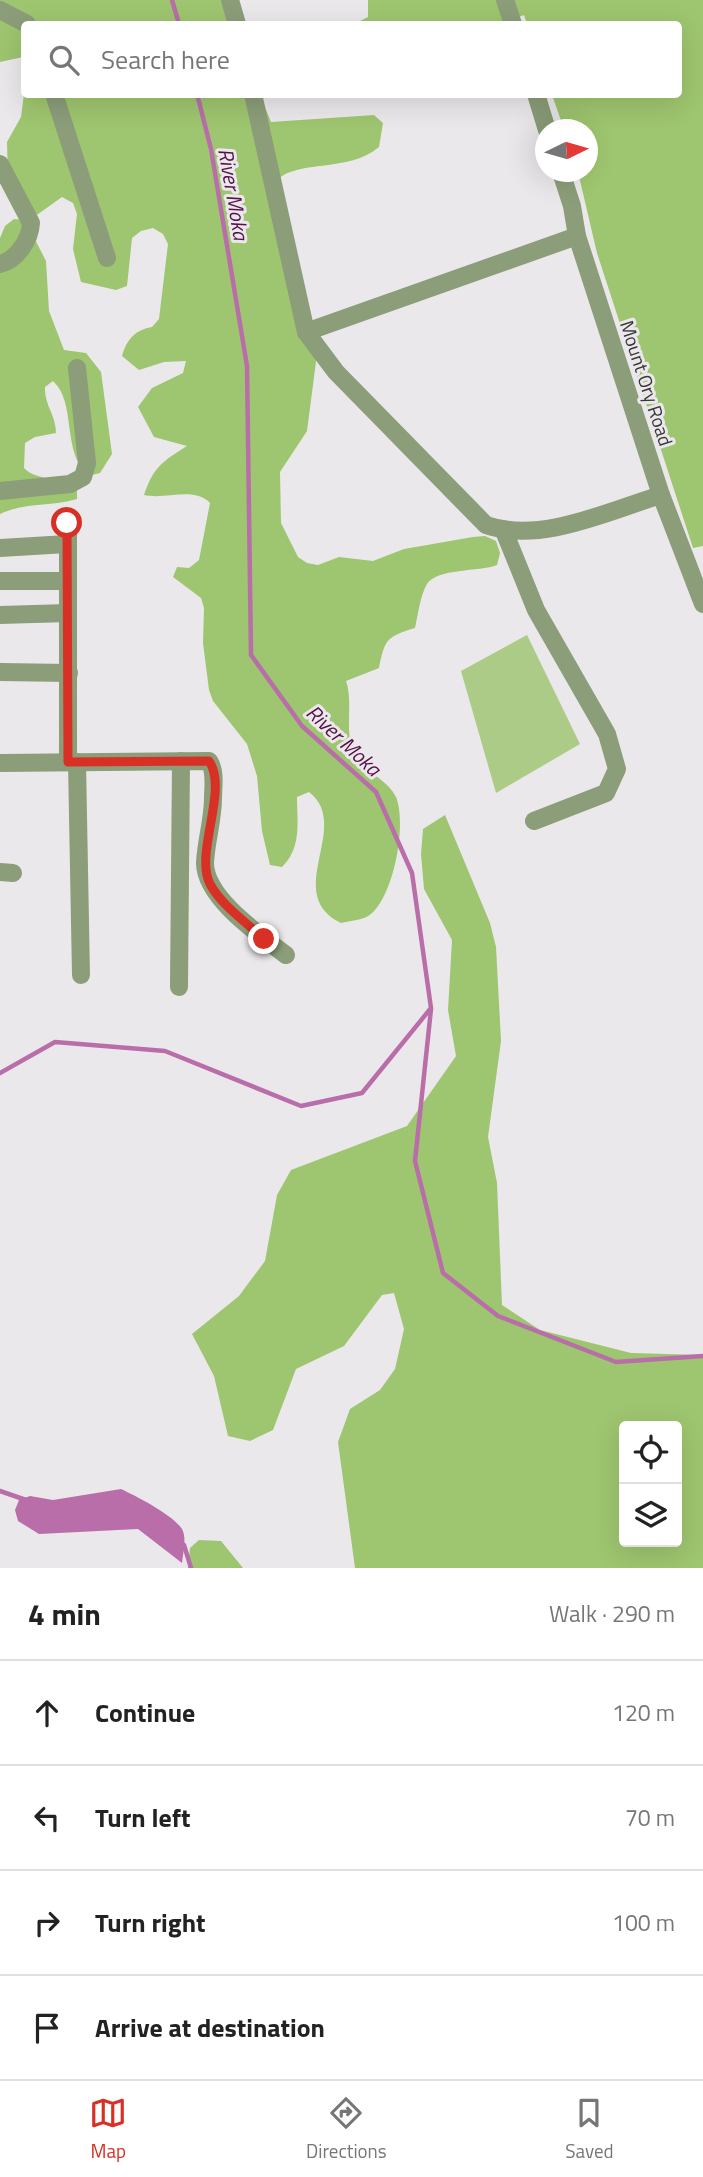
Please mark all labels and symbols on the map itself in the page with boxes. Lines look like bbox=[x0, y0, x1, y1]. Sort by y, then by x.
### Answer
north arrow bbox=[535, 119, 598, 182]
water label: River Moka bbox=[210, 146, 258, 244]
street label: Mount Ory Road bbox=[613, 316, 681, 450]
route start bbox=[51, 507, 82, 538]
water label: River Moka bbox=[299, 697, 390, 784]
route end bbox=[248, 923, 279, 954]

